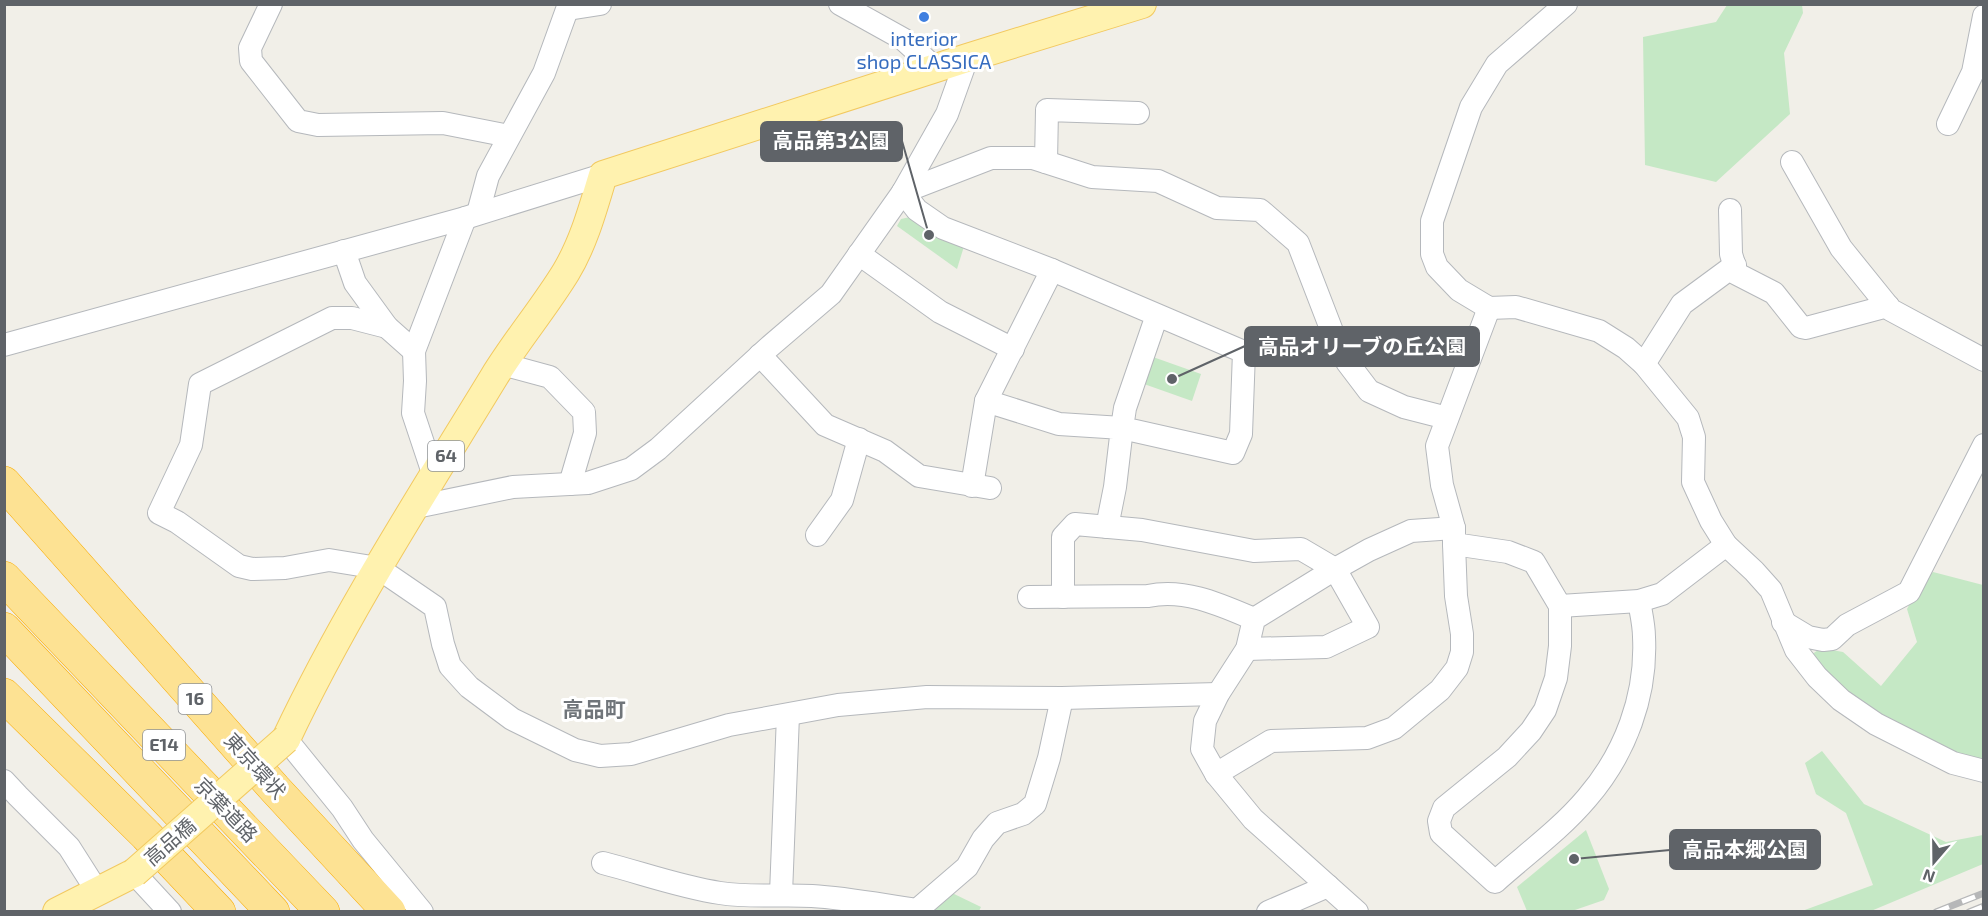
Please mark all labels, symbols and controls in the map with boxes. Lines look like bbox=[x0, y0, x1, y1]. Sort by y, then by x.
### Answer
marker: interior shop CLASSICA bbox=[917, 10, 931, 24]
place label: interior shop CLASSICA bbox=[857, 26, 992, 73]
callout: 高品第3公園 bbox=[761, 122, 902, 161]
text: 高品第3公園 bbox=[773, 127, 889, 152]
callout: 高品オリーブの丘公園 bbox=[1245, 327, 1479, 366]
text: 高品オリーブの丘公園 bbox=[1258, 333, 1466, 358]
road number: 64 bbox=[428, 441, 464, 471]
road number: 16 bbox=[178, 684, 212, 714]
district label: 高品町 bbox=[563, 696, 626, 721]
street label: 東京環状 bbox=[220, 728, 291, 803]
road number: E14 bbox=[143, 730, 185, 760]
street label: 京葉道路 bbox=[190, 772, 263, 846]
street label: 高品橋 bbox=[139, 813, 200, 870]
callout: 高品本郷公園 bbox=[1670, 830, 1820, 869]
north arrow bbox=[1904, 832, 1964, 892]
text: 高品本郷公園 bbox=[1682, 836, 1808, 861]
text: N bbox=[1920, 866, 1937, 887]

